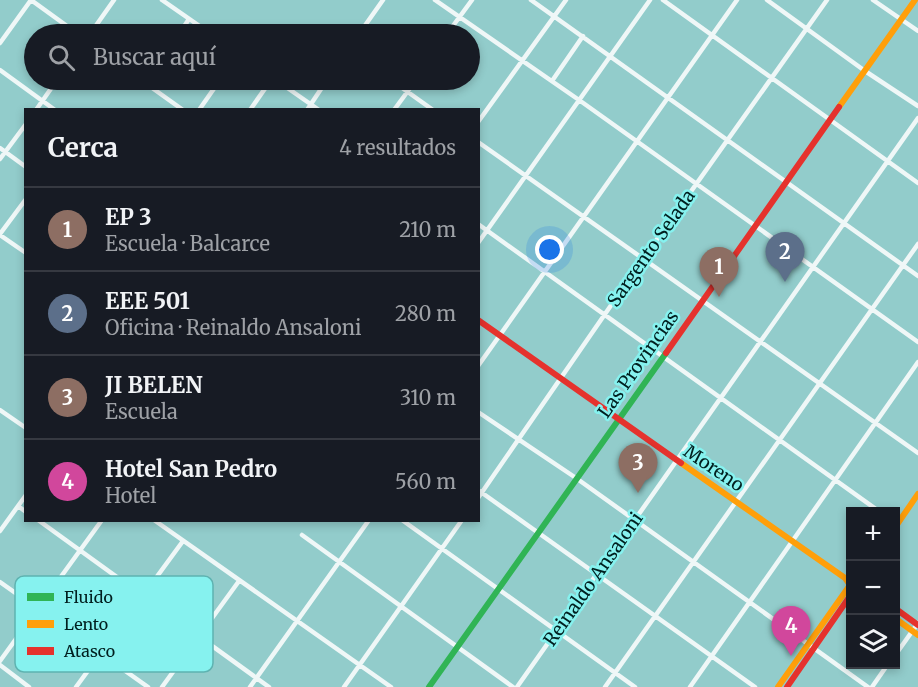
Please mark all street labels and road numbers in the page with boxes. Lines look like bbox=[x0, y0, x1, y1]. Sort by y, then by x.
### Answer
street label: Sargento Selada bbox=[602, 185, 700, 311]
street label: Las Provincias bbox=[593, 306, 684, 422]
street label: Moreno bbox=[680, 440, 748, 496]
street label: Reinaldo Ansaloni bbox=[538, 508, 648, 650]

